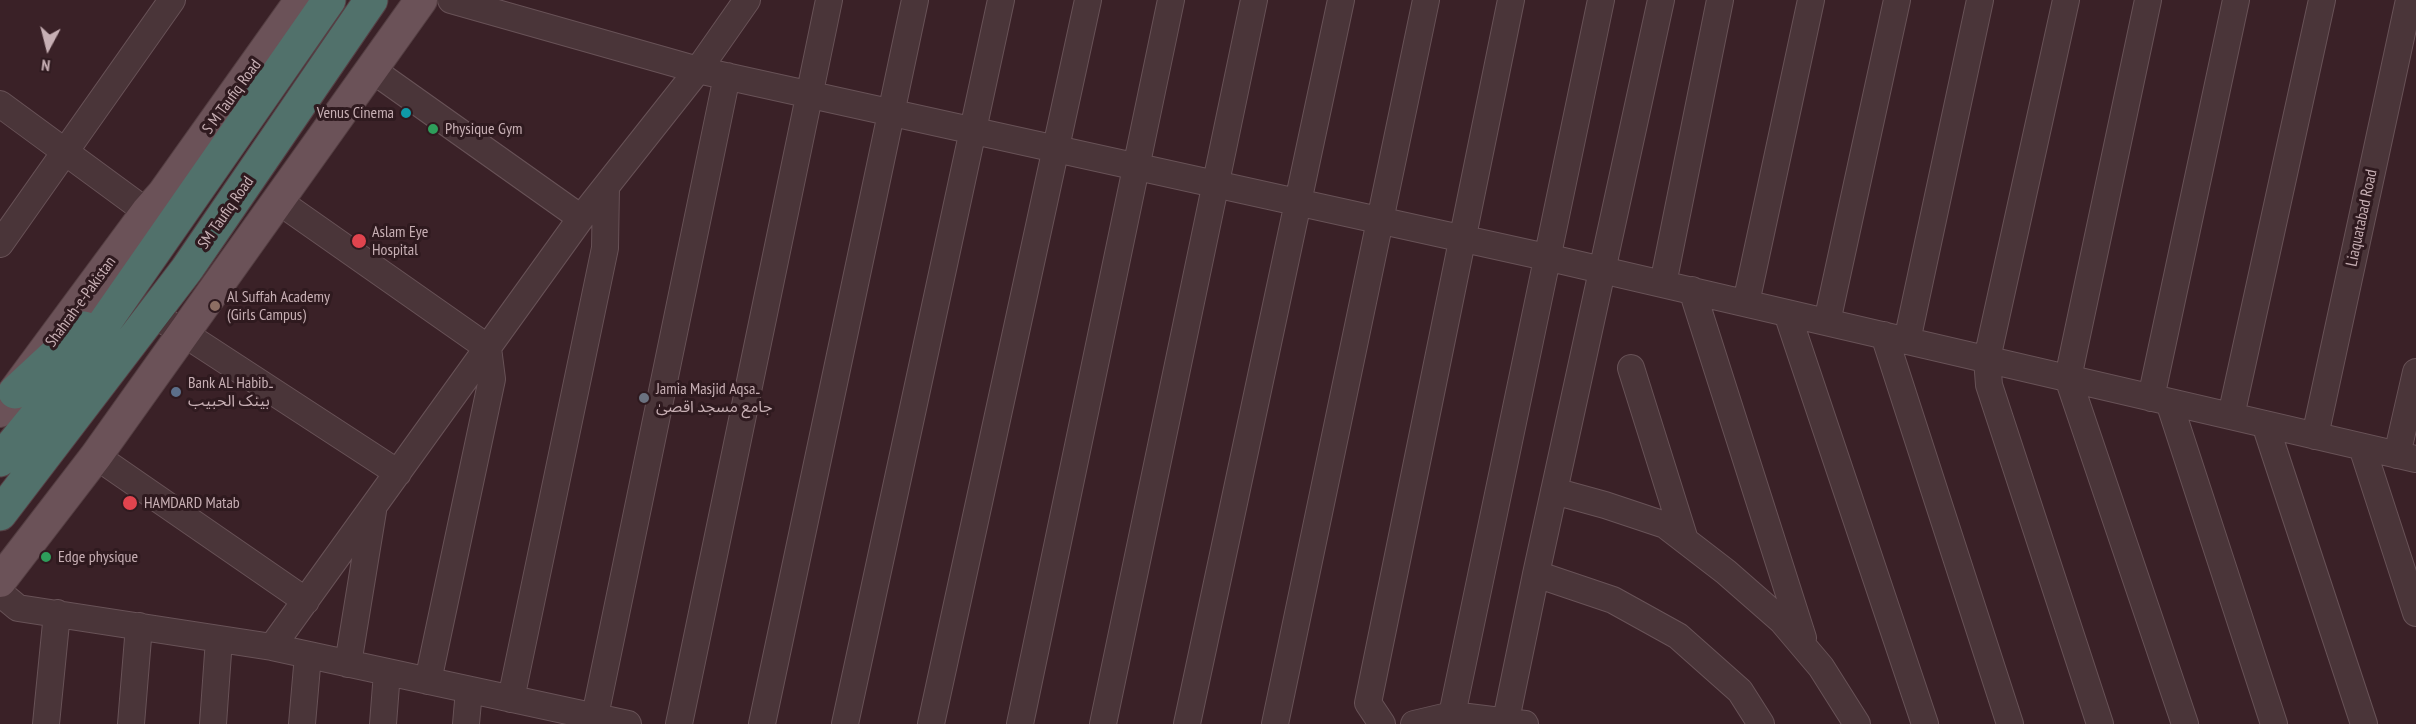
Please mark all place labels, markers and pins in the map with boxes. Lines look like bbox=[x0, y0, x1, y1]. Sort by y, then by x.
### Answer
place label: Venus Cinema bbox=[317, 103, 394, 123]
marker: Venus Cinema bbox=[399, 106, 413, 120]
place label: Physique Gym bbox=[445, 119, 522, 139]
marker: Physique Gym bbox=[426, 122, 440, 136]
place label: Aslam Eye Hospital bbox=[372, 222, 428, 260]
marker: Aslam Eye Hospital bbox=[350, 232, 368, 250]
place label: Al Suffah Academy (Girls Campus) bbox=[227, 287, 330, 325]
marker: Al Suffah Academy (Girls Campus) bbox=[208, 299, 222, 313]
place label: Bank AL Habib۔ بینک الحبیب bbox=[188, 373, 273, 411]
place label: Jamia Masjid Aqsa۔ جامع مسجد اقصیٰ bbox=[656, 379, 772, 417]
marker: Bank AL Habib۔ بینک الحبیب bbox=[169, 385, 183, 399]
marker: Jamia Masjid Aqsa۔ جامع مسجد اقصیٰ bbox=[637, 391, 651, 405]
place label: HAMDARD Matab bbox=[144, 493, 240, 513]
marker: HAMDARD Matab bbox=[121, 494, 139, 512]
place label: Edge physique bbox=[58, 547, 138, 567]
marker: Edge physique bbox=[39, 550, 53, 564]

